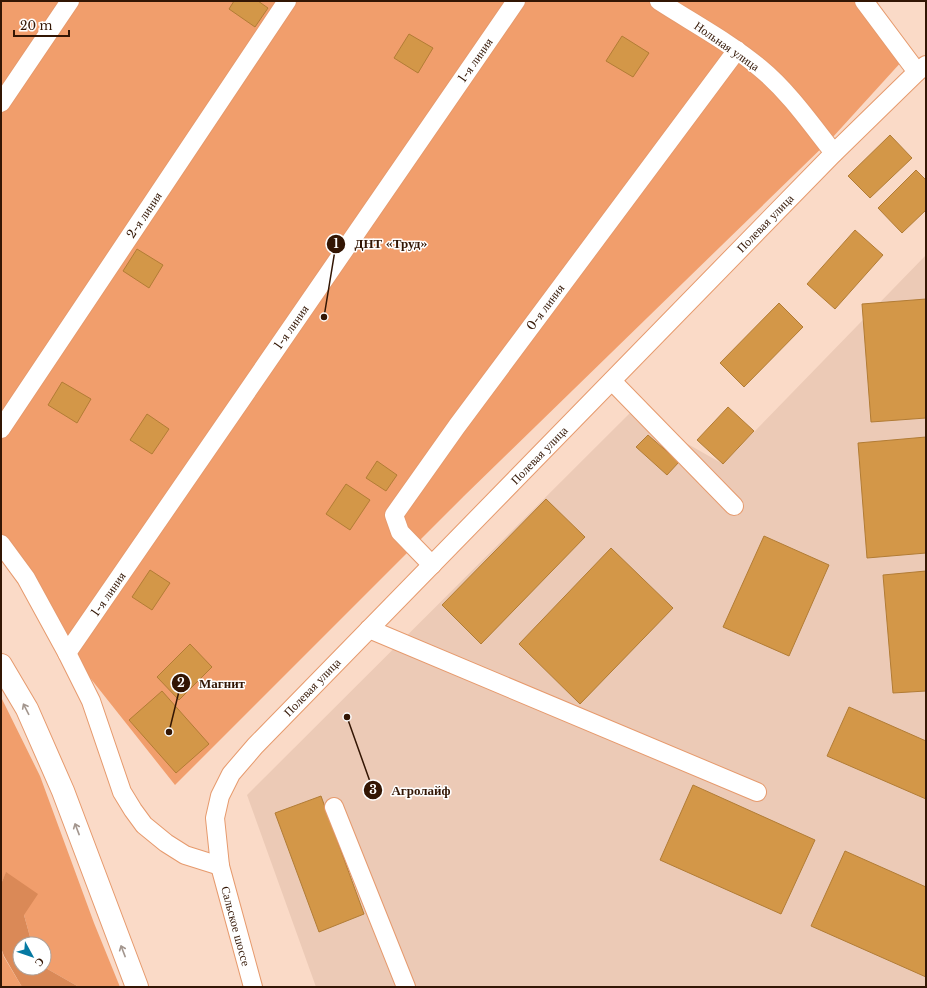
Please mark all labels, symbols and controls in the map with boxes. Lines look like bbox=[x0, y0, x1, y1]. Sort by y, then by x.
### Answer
scale bar bbox=[14, 12, 69, 38]
text: 20 m bbox=[20, 18, 52, 33]
street label: Нольная улица bbox=[691, 18, 763, 74]
street label: 1-я линия bbox=[454, 35, 496, 85]
street label: 2-я линия bbox=[123, 189, 165, 241]
street label: Полевая улица bbox=[733, 190, 797, 255]
callout: ДНТ «Труд» bbox=[326, 231, 435, 256]
text: ДНТ «Труд» bbox=[354, 235, 428, 252]
text: 1 bbox=[333, 236, 339, 251]
street label: 0-я линия bbox=[523, 281, 567, 333]
street label: 1-я линия bbox=[270, 302, 312, 352]
street label: Полевая улица bbox=[507, 422, 571, 487]
street label: 1-я линия bbox=[87, 569, 129, 619]
street label: Полевая улица bbox=[280, 654, 344, 719]
callout: Магнит bbox=[171, 671, 253, 696]
text: 2 bbox=[177, 675, 185, 690]
text: Магнит bbox=[199, 675, 246, 692]
one-way arrow bbox=[22, 704, 29, 716]
callout: Агролайф bbox=[363, 778, 458, 803]
text: 3 bbox=[369, 782, 377, 797]
text: Агролайф bbox=[391, 782, 451, 799]
one-way arrow bbox=[72, 823, 80, 835]
street label: Сальское шоссе bbox=[218, 884, 254, 968]
north arrow bbox=[12, 936, 52, 976]
one-way arrow bbox=[119, 944, 126, 957]
text: С bbox=[32, 955, 48, 970]

